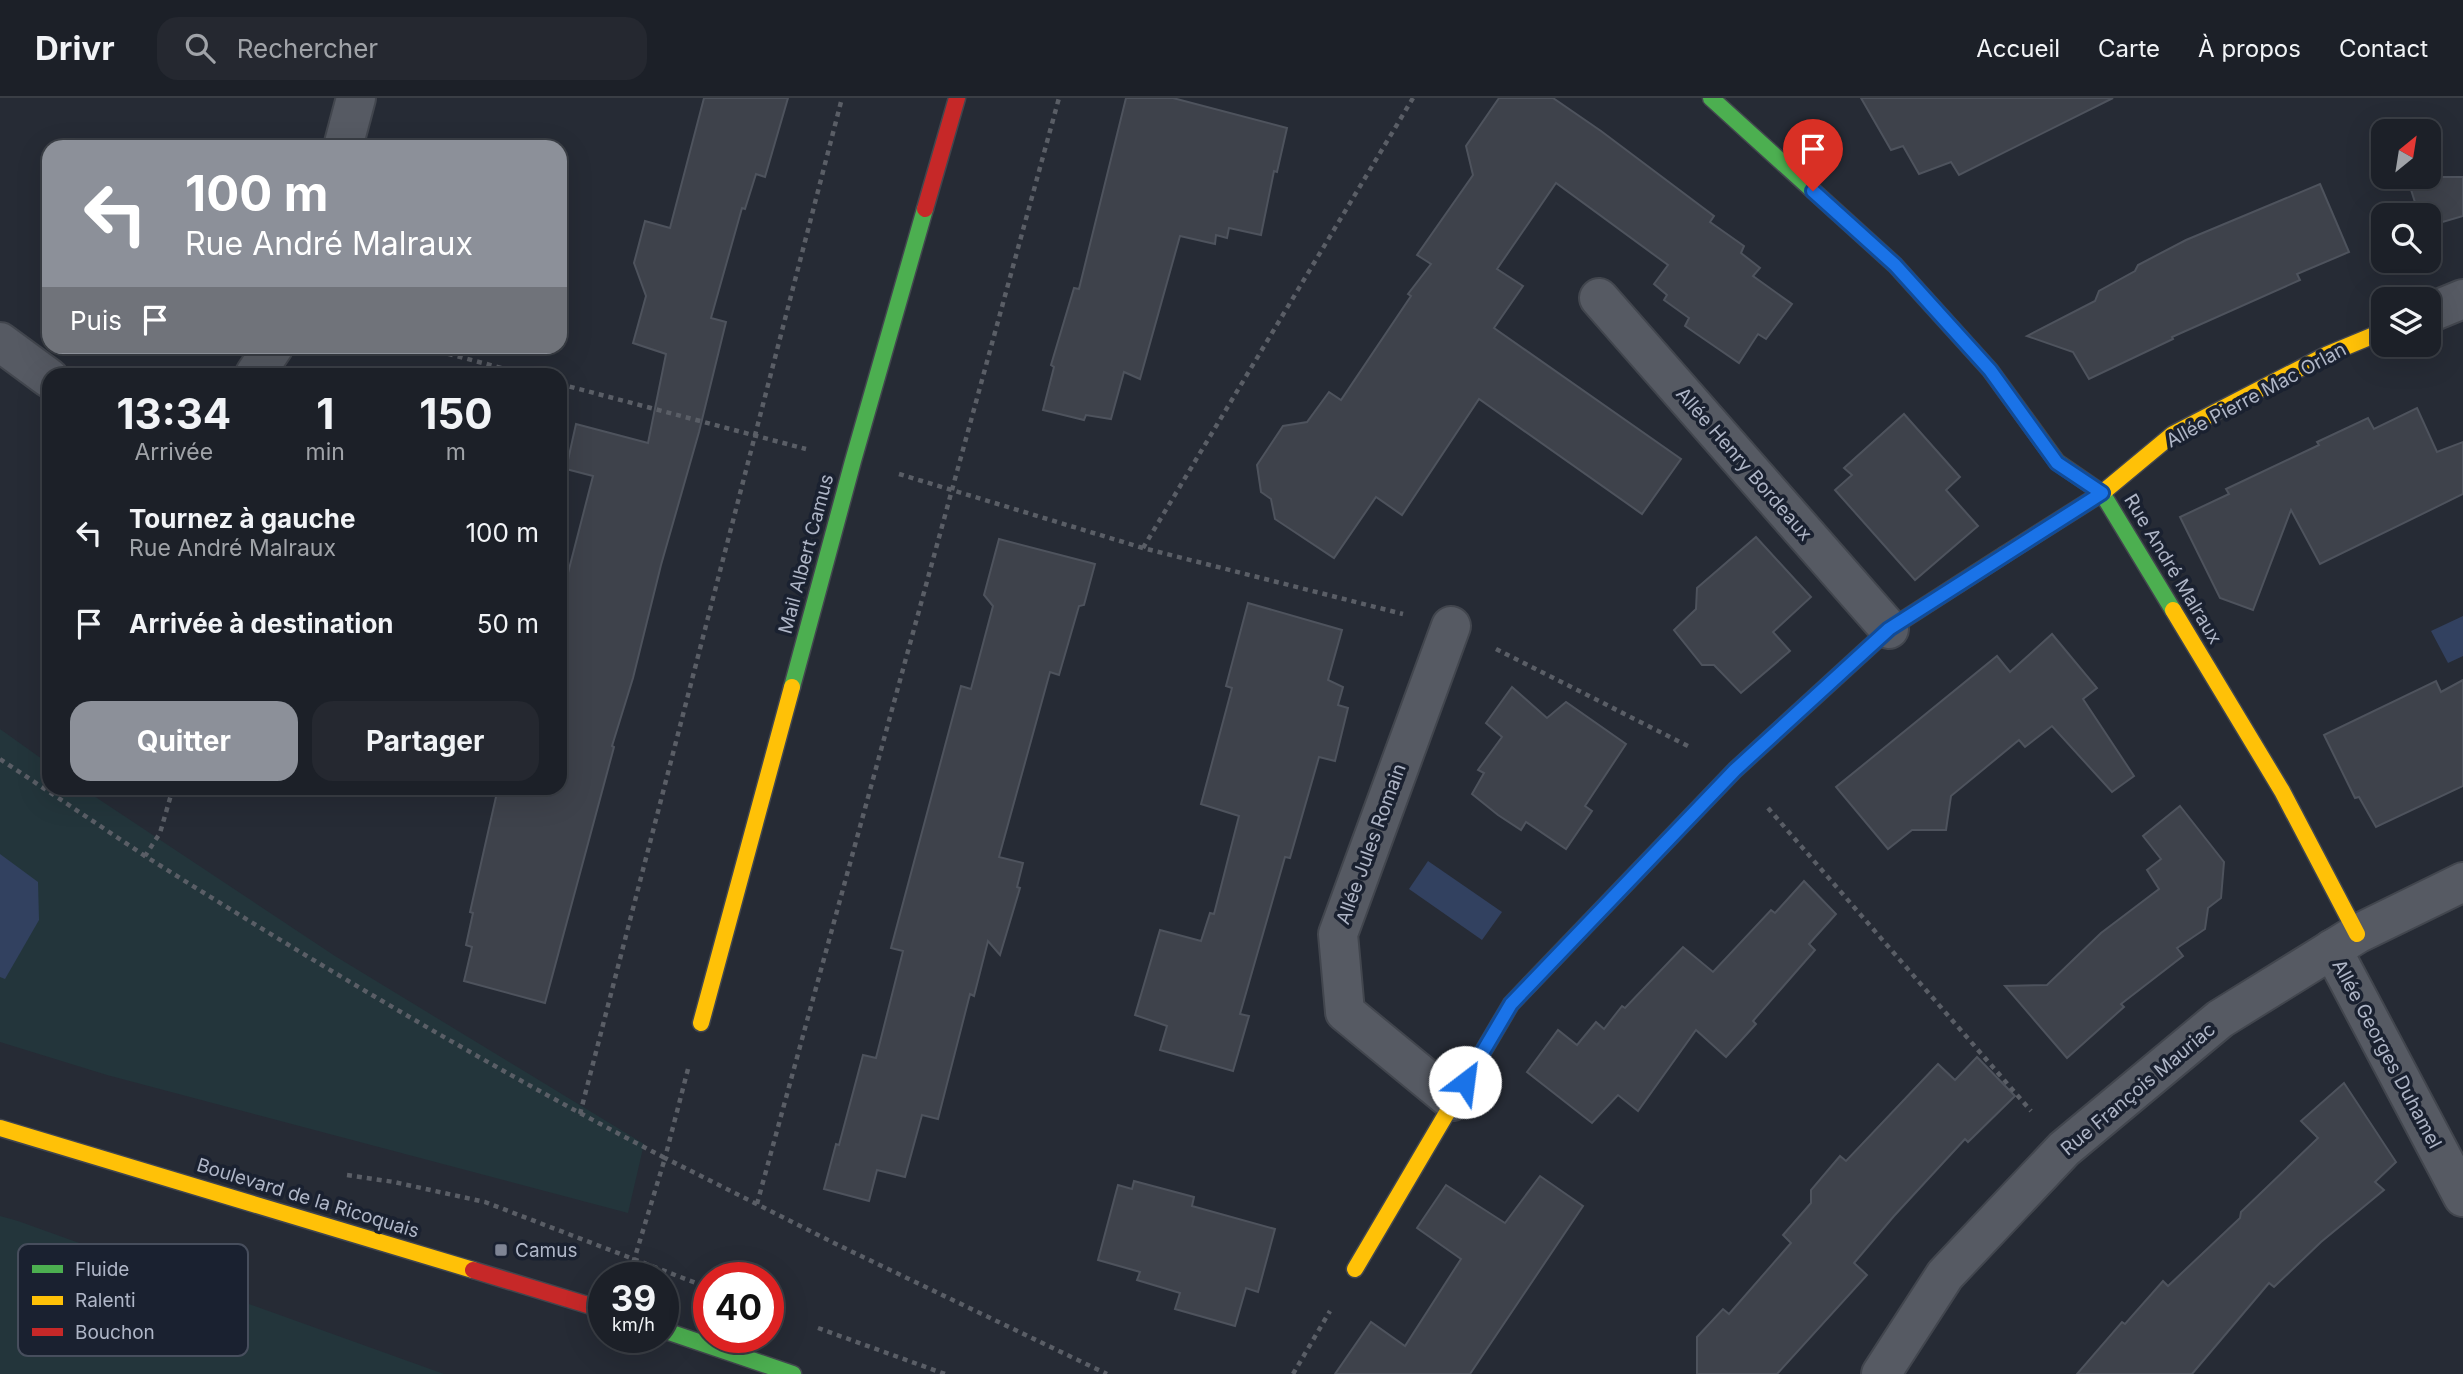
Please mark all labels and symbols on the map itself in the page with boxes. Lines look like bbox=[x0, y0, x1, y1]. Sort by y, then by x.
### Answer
pin bbox=[1783, 119, 1843, 191]
north arrow bbox=[2371, 119, 2441, 189]
street label: Allée Pierre Mac Orlan bbox=[2162, 338, 2350, 452]
street label: Allée Henry Bordeaux bbox=[1671, 383, 1817, 545]
street label: Mail Albert Camus bbox=[774, 472, 838, 636]
street label: Rue André Malraux bbox=[2119, 490, 2227, 648]
street label: Allée Jules Romain bbox=[1331, 760, 1411, 928]
street label: Allée Georges Duhamel bbox=[2327, 956, 2447, 1152]
street label: Rue François Mauriac bbox=[2056, 1018, 2220, 1160]
position arrow bbox=[1428, 1045, 1502, 1119]
street label: Boulevard de la Ricoquais bbox=[194, 1153, 422, 1243]
place label: Camus bbox=[515, 1239, 577, 1262]
marker: Camus bbox=[493, 1242, 509, 1258]
legend bbox=[18, 1244, 248, 1356]
text: Fluide bbox=[75, 1258, 129, 1281]
speed limit sign: 40 bbox=[693, 1262, 784, 1353]
text: Ralenti bbox=[75, 1289, 136, 1312]
text: Bouchon bbox=[75, 1321, 155, 1344]

